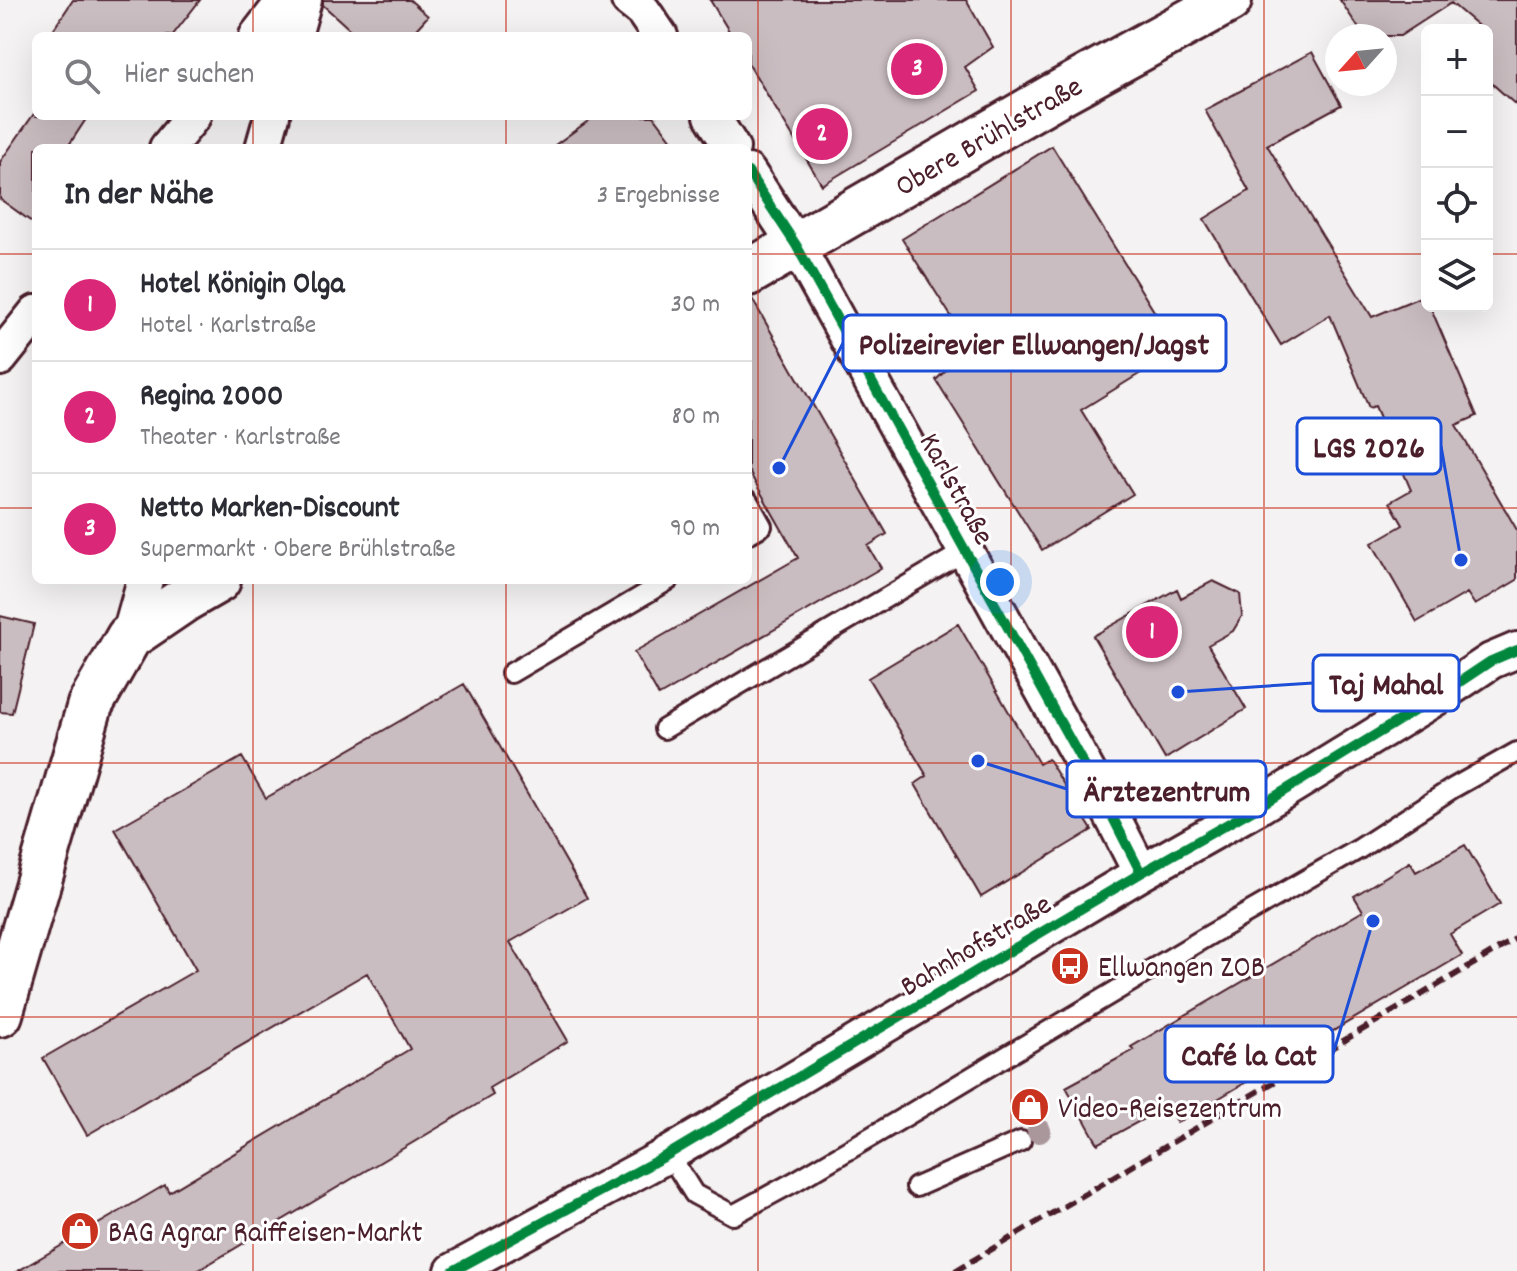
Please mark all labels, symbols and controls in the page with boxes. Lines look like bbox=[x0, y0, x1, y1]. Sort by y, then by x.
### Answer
north arrow bbox=[1325, 24, 1397, 96]
map controls bbox=[1421, 24, 1493, 312]
button: + bbox=[1421, 24, 1493, 96]
search box bbox=[32, 32, 752, 120]
pin: 3 bbox=[891, 39, 943, 99]
icon: search bbox=[60, 54, 104, 98]
text: Hier suchen bbox=[124, 55, 254, 98]
street label: Obere Brühlstraße bbox=[889, 68, 1092, 210]
button: − bbox=[1421, 96, 1493, 168]
pin: 2 bbox=[796, 104, 848, 164]
button: locate bbox=[1421, 168, 1493, 240]
text: In der Nähe bbox=[64, 172, 214, 221]
text: 3 Ergebnisse bbox=[597, 178, 720, 215]
button: layers bbox=[1421, 240, 1493, 312]
text: Hotel Königin Olga bbox=[140, 265, 344, 308]
text: 1 bbox=[87, 287, 93, 324]
text: 30 m bbox=[670, 287, 720, 324]
text: Hotel · Karlstraße bbox=[140, 308, 316, 345]
callout: Polizeirevier Ellwangen/Jagst bbox=[843, 315, 1226, 371]
text: Polizeirevier Ellwangen/Jagst bbox=[859, 325, 1210, 371]
text: Regina 2000 bbox=[140, 377, 283, 420]
text: 2 bbox=[84, 399, 96, 436]
text: 80 m bbox=[672, 399, 720, 436]
callout: LGS 2026 bbox=[1297, 418, 1441, 474]
text: Theater · Karlstraße bbox=[140, 420, 341, 457]
street label: Karlstraße bbox=[906, 426, 1003, 554]
text: LGS 2026 bbox=[1313, 428, 1425, 474]
text: Netto Marken-Discount bbox=[140, 489, 400, 532]
text: 3 bbox=[84, 511, 96, 548]
text: 90 m bbox=[670, 511, 720, 548]
text: Supermarkt · Obere Brühlstraße bbox=[140, 532, 456, 569]
your location bbox=[980, 562, 1020, 602]
pin: 1 bbox=[1126, 602, 1178, 662]
callout: Taj Mahal bbox=[1313, 655, 1459, 711]
text: Taj Mahal bbox=[1329, 665, 1444, 711]
callout: Ärztezentrum bbox=[1067, 761, 1266, 817]
text: Ärztezentrum bbox=[1084, 772, 1250, 818]
street label: Bahnhofstraße bbox=[893, 886, 1061, 1010]
bus stop icon: Ellwangen ZOB bbox=[1049, 945, 1091, 987]
place label: Ellwangen ZOB bbox=[1098, 949, 1265, 992]
callout: Café la Cat bbox=[1165, 1026, 1333, 1082]
text: Café la Cat bbox=[1181, 1036, 1317, 1082]
shop icon: Video-Reisezentrum bbox=[1009, 1086, 1051, 1128]
place label: Video-Reisezentrum bbox=[1058, 1090, 1282, 1133]
shop icon: BAG Agrar Raiffeisen-Markt bbox=[59, 1210, 101, 1252]
place label: BAG Agrar Raiffeisen-Markt bbox=[108, 1214, 423, 1257]

